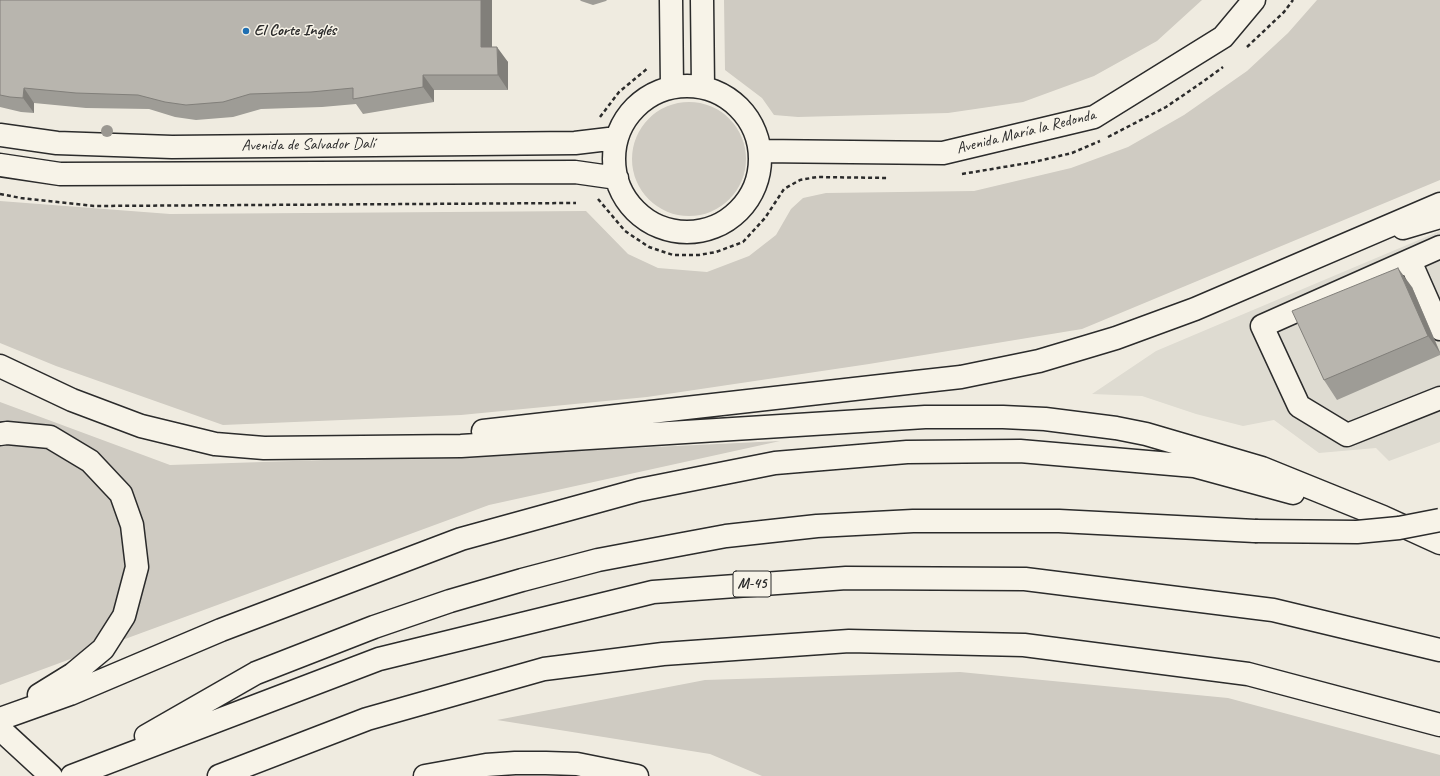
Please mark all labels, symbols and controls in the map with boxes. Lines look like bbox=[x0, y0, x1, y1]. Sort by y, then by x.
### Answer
place label: El Corte Inglés bbox=[254, 21, 336, 41]
marker: El Corte Inglés bbox=[241, 26, 251, 36]
street label: Avenida María la Redonda bbox=[954, 105, 1098, 159]
street label: Avenida de Salvador Dalí bbox=[241, 134, 375, 156]
road number: M-45 bbox=[733, 571, 771, 597]

